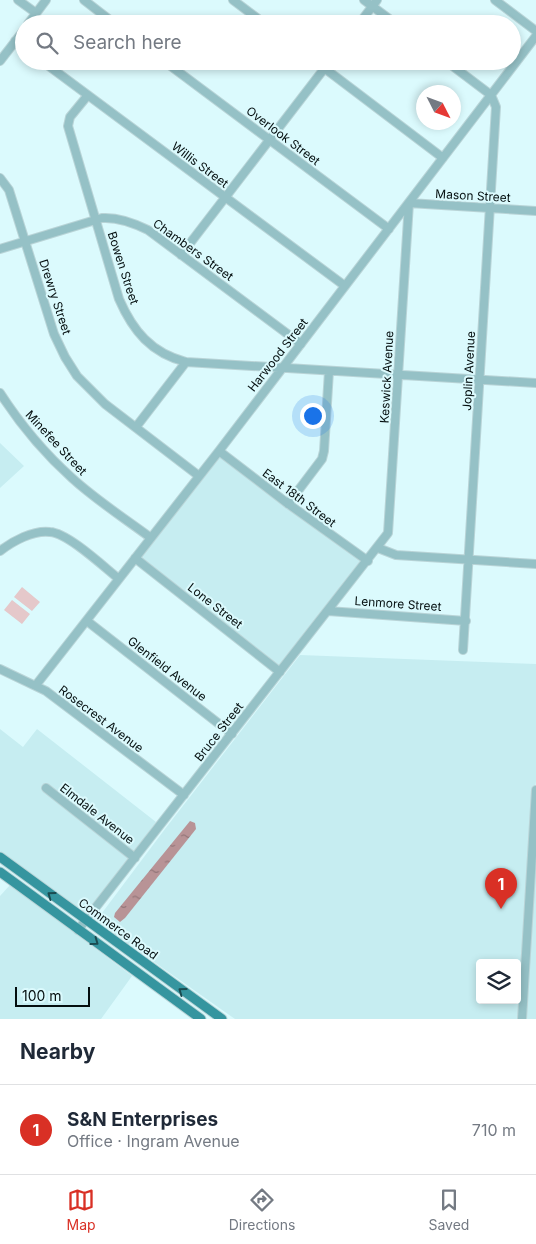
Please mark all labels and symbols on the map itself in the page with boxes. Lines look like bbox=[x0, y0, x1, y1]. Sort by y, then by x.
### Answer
north arrow bbox=[416, 85, 461, 130]
street label: Overlook Street bbox=[243, 103, 323, 168]
street label: Willis Street bbox=[169, 138, 232, 191]
street label: Mason Street bbox=[435, 186, 511, 205]
street label: Chambers Street bbox=[150, 215, 236, 284]
street label: Bowen Street bbox=[105, 229, 142, 306]
street label: Drewry Street bbox=[36, 257, 75, 336]
street label: Harwood Street bbox=[244, 315, 311, 394]
street label: Keswick Avenue bbox=[377, 330, 396, 424]
street label: Joplin Avenue bbox=[459, 331, 478, 411]
your location bbox=[300, 403, 326, 429]
street label: Minefee Street bbox=[23, 407, 90, 478]
street label: East 18th Street bbox=[260, 465, 339, 530]
street label: Lone Street bbox=[185, 580, 246, 632]
street label: Lenmore Street bbox=[354, 593, 442, 614]
street label: Glenfield Avenue bbox=[125, 633, 210, 704]
street label: Rosecrest Avenue bbox=[56, 682, 147, 755]
street label: Bruce Street bbox=[191, 699, 246, 764]
street label: Elmdale Avenue bbox=[57, 780, 137, 847]
pin: 1 bbox=[485, 868, 517, 909]
one-way arrow bbox=[47, 892, 57, 901]
street label: Commerce Road bbox=[76, 895, 161, 962]
one-way arrow bbox=[90, 936, 99, 945]
scale bar bbox=[15, 984, 90, 1007]
one-way arrow bbox=[178, 988, 188, 997]

